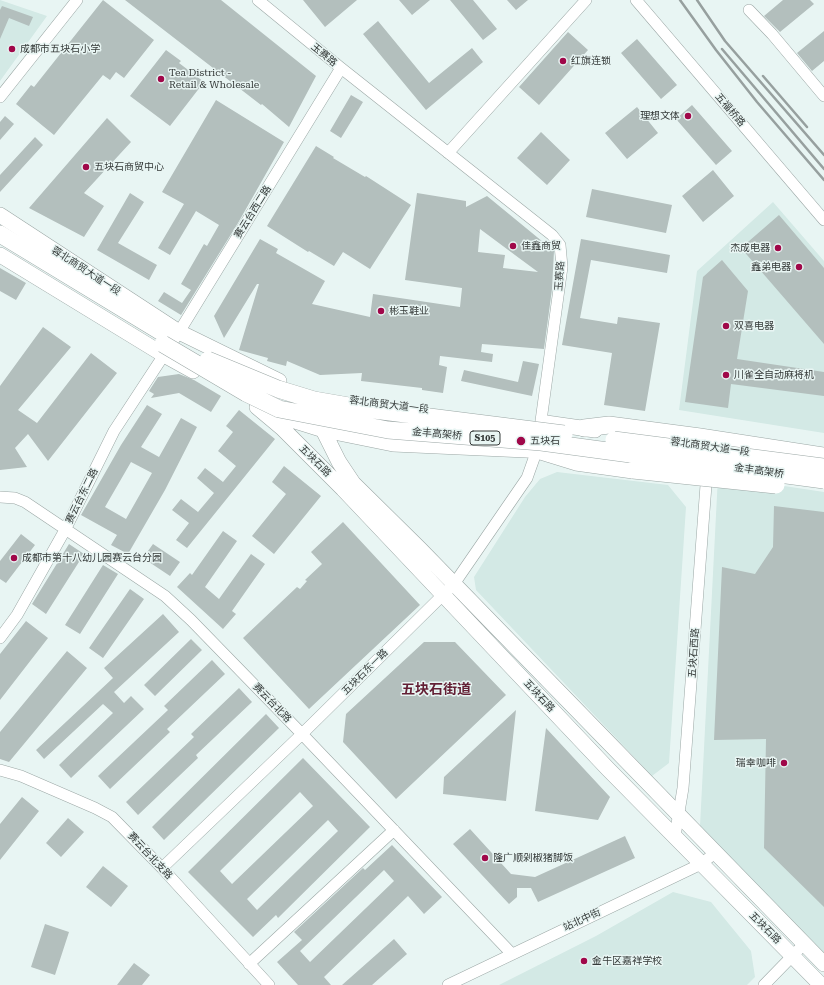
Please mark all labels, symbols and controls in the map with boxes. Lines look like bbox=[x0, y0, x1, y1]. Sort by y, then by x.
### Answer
street label: 玉赛路 bbox=[309, 41, 339, 69]
place label: 成都市五块石小学 bbox=[20, 43, 100, 55]
marker: 成都市五块石小学 bbox=[7, 44, 17, 54]
place label: 红旗连锁 bbox=[571, 55, 611, 67]
marker: 红旗连锁 bbox=[558, 56, 568, 66]
place label: Tea District - Retail & Wholesale bbox=[169, 67, 259, 90]
marker: Tea District - Retail & Wholesale bbox=[156, 74, 166, 84]
street label: 五福桥路 bbox=[712, 91, 748, 129]
place label: 理想文体 bbox=[640, 110, 680, 122]
marker: 理想文体 bbox=[683, 111, 693, 121]
place label: 五块石商贸中心 bbox=[94, 161, 164, 173]
marker: 五块石商贸中心 bbox=[81, 162, 91, 172]
street label: 赛云台西二路 bbox=[232, 183, 274, 241]
place label: 佳鑫商贸 bbox=[521, 240, 561, 252]
marker: 佳鑫商贸 bbox=[508, 241, 518, 251]
place label: 杰成电器 bbox=[730, 242, 770, 254]
marker: 杰成电器 bbox=[773, 243, 783, 253]
street label: 蓉北商贸大道一段 bbox=[49, 244, 123, 298]
street label: 玉赛路 bbox=[553, 261, 567, 291]
place label: 鑫弟电器 bbox=[751, 261, 791, 273]
marker: 鑫弟电器 bbox=[794, 262, 804, 272]
place label: 彬玉鞋业 bbox=[389, 305, 429, 317]
marker: 彬玉鞋业 bbox=[376, 306, 386, 316]
place label: 双喜电器 bbox=[734, 320, 774, 332]
marker: 双喜电器 bbox=[721, 321, 731, 331]
place label: 川雀全自动麻将机 bbox=[734, 369, 814, 381]
marker: 川雀全自动麻将机 bbox=[721, 370, 731, 380]
street label: 蓉北商贸大道一段 bbox=[349, 394, 429, 416]
street label: 金丰高架桥 bbox=[412, 426, 462, 442]
road number: S105 bbox=[470, 431, 500, 445]
marker: 五块石 bbox=[515, 435, 527, 447]
place label: 五块石 bbox=[530, 435, 560, 447]
street label: 蓉北商贸大道一段 bbox=[670, 435, 750, 459]
street label: 五块石路 bbox=[297, 443, 333, 479]
street label: 金丰高架桥 bbox=[733, 462, 785, 480]
street label: 赛云台东二路 bbox=[63, 466, 101, 526]
place label: 成都市第十八幼儿园赛云台分园 bbox=[22, 552, 162, 564]
marker: 成都市第十八幼儿园赛云台分园 bbox=[9, 553, 19, 563]
street label: 五块石西路 bbox=[686, 628, 702, 678]
street label: 五块石东一路 bbox=[340, 647, 390, 697]
street label: 五块石路 bbox=[521, 677, 557, 715]
street label: 赛云台北路 bbox=[250, 681, 294, 725]
district label: 五块石街道 bbox=[401, 682, 471, 698]
place label: 瑞幸咖啡 bbox=[736, 757, 776, 769]
marker: 瑞幸咖啡 bbox=[779, 758, 789, 768]
street label: 赛云台北支路 bbox=[125, 830, 175, 882]
place label: 隆广顺剁椒猪脚饭 bbox=[493, 852, 573, 864]
marker: 隆广顺剁椒猪脚饭 bbox=[480, 853, 490, 863]
street label: 站北中街 bbox=[561, 906, 603, 934]
street label: 五块石路 bbox=[747, 910, 783, 946]
place label: 金牛区嘉祥学校 bbox=[592, 955, 662, 967]
marker: 金牛区嘉祥学校 bbox=[579, 956, 589, 966]

